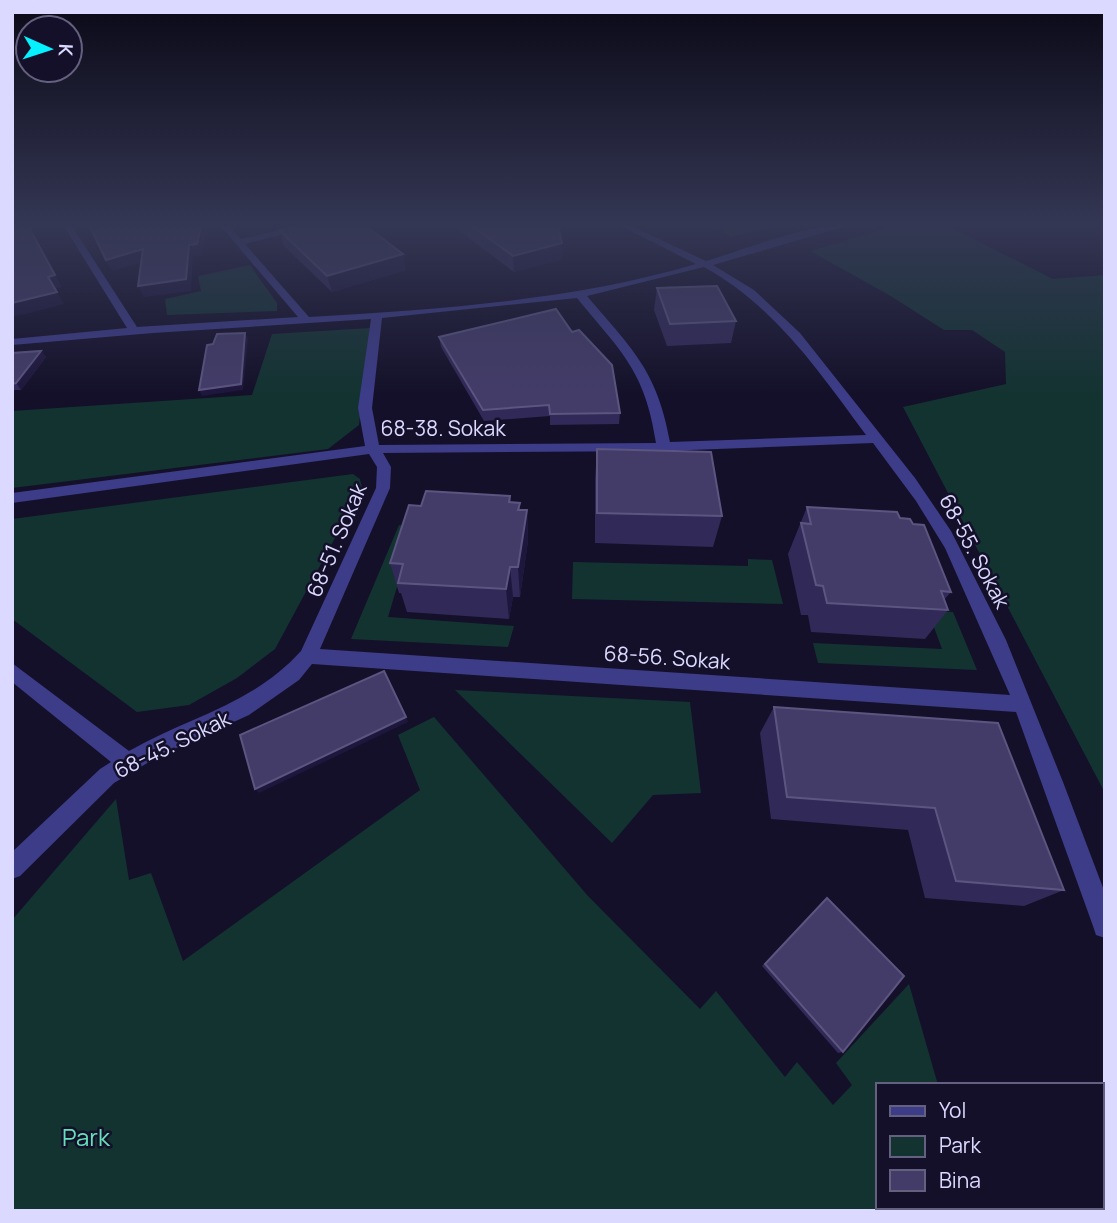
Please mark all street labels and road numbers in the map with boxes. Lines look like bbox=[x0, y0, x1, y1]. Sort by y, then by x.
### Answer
street label: 68-38. Sokak bbox=[380, 414, 506, 442]
street label: 68-51. Sokak bbox=[299, 478, 373, 601]
street label: 68-55. Sokak bbox=[933, 489, 1017, 614]
street label: 68-56. Sokak bbox=[603, 639, 732, 675]
street label: 68-45. Sokak bbox=[109, 704, 235, 784]

